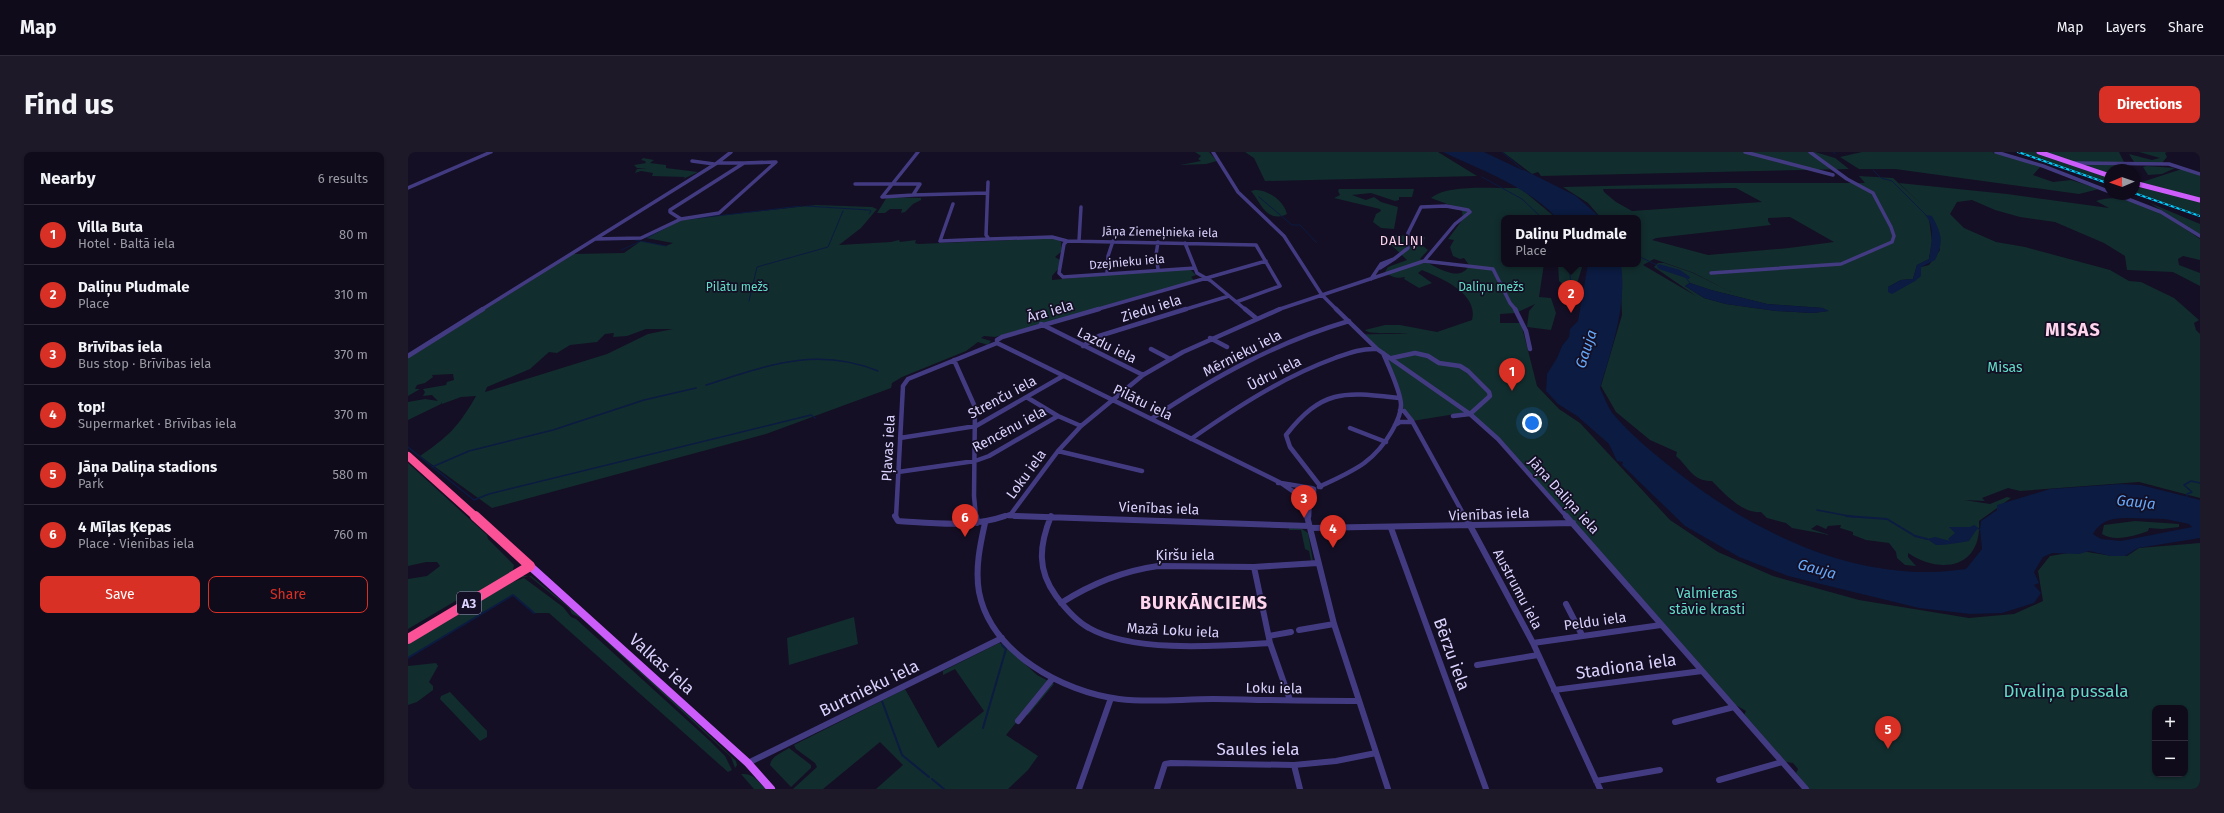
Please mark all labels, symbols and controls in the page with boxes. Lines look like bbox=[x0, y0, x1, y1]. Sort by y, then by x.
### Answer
text: Map bbox=[20, 16, 57, 39]
text: Map bbox=[2057, 19, 2083, 36]
text: Layers bbox=[2105, 19, 2146, 36]
text: Share bbox=[2168, 19, 2204, 36]
button: Directions bbox=[2099, 86, 2200, 123]
text: Find us bbox=[24, 88, 114, 121]
north arrow bbox=[2104, 164, 2140, 200]
text: Nearby bbox=[40, 168, 95, 189]
text: 6 results bbox=[318, 171, 368, 186]
popup bbox=[1501, 215, 1641, 267]
text: Villa Buta bbox=[78, 218, 143, 236]
street label: Jāņa Ziemeļnieka iela bbox=[1102, 224, 1218, 241]
text: Daliņu Pludmale bbox=[1515, 225, 1627, 243]
text: 1 bbox=[50, 227, 56, 242]
text: 80 m bbox=[339, 227, 368, 242]
district label: DALIŅI bbox=[1380, 233, 1424, 249]
text: Hotel · Baltā iela bbox=[78, 236, 175, 251]
text: Place bbox=[1515, 243, 1547, 258]
street label: Dzejnieku iela bbox=[1089, 252, 1165, 272]
text: Daliņu Pludmale bbox=[78, 278, 189, 296]
park label: Pilātu mežs bbox=[706, 280, 769, 294]
park label: Daliņu mežs bbox=[1458, 280, 1524, 295]
pin: 2 bbox=[1558, 280, 1584, 313]
text: 2 bbox=[50, 287, 56, 302]
text: 310 m bbox=[334, 287, 368, 302]
street label: Ziedu iela bbox=[1119, 291, 1183, 326]
text: Place bbox=[78, 296, 109, 311]
street label: Āra iela bbox=[1025, 297, 1075, 326]
district label: MISAS bbox=[2045, 319, 2101, 341]
street label: Lazdu iela bbox=[1074, 324, 1139, 367]
street label: Mērnieku iela bbox=[1200, 326, 1284, 381]
water label: Gauja bbox=[1571, 328, 1601, 370]
text: Brīvības iela bbox=[78, 338, 163, 356]
text: 3 bbox=[50, 347, 56, 362]
text: 370 m bbox=[334, 347, 368, 362]
street label: Ūdru iela bbox=[1244, 353, 1304, 394]
text: Bus stop · Brīvības iela bbox=[78, 356, 211, 371]
pin: 1 bbox=[1499, 358, 1525, 391]
park label: Misas bbox=[1987, 359, 2023, 376]
street label: Strenču iela bbox=[965, 372, 1039, 423]
street label: Pilātu iela bbox=[1110, 381, 1175, 424]
text: top! bbox=[78, 398, 105, 416]
street label: Rencēnu iela bbox=[969, 403, 1049, 456]
text: 4 bbox=[49, 407, 57, 422]
text: 370 m bbox=[334, 407, 368, 422]
your location bbox=[1522, 413, 1542, 433]
street label: Pļavas iela bbox=[878, 414, 900, 482]
text: Supermarket · Brīvības iela bbox=[78, 416, 236, 431]
street label: Loku iela bbox=[1003, 446, 1050, 502]
street label: Jāņa Daliņa iela bbox=[1524, 453, 1603, 538]
text: Jāņa Daliņa stadions bbox=[78, 458, 217, 476]
text: 5 bbox=[50, 467, 56, 482]
text: 580 m bbox=[332, 467, 368, 482]
text: Park bbox=[78, 476, 104, 491]
pin: 3 bbox=[1291, 485, 1317, 518]
water label: Gauja bbox=[2116, 491, 2156, 513]
street label: Vienības iela bbox=[1118, 499, 1200, 518]
pin: 6 bbox=[952, 504, 978, 537]
street label: Vienības iela bbox=[1448, 505, 1530, 524]
pin: 4 bbox=[1320, 515, 1346, 548]
text: 4 Mīļas Ķepas bbox=[78, 518, 171, 536]
text: 6 bbox=[49, 527, 57, 542]
text: 760 m bbox=[334, 527, 368, 542]
text: Place · Vienības iela bbox=[78, 536, 194, 551]
street label: Austrumu iela bbox=[1489, 546, 1546, 632]
street label: Ķiršu iela bbox=[1155, 547, 1215, 565]
water label: Gauja bbox=[1796, 555, 1838, 583]
button: Save bbox=[40, 576, 200, 613]
button: Share bbox=[208, 576, 368, 613]
park label: Valmieras stāvie krasti bbox=[1669, 585, 1745, 618]
road number: A3 bbox=[457, 592, 481, 614]
district label: BURKĀNCIEMS bbox=[1140, 592, 1268, 614]
street label: Peldu iela bbox=[1563, 609, 1627, 634]
street label: Bērzu iela bbox=[1429, 615, 1474, 693]
street label: Mazā Loku iela bbox=[1126, 620, 1220, 641]
street label: Valkas iela bbox=[625, 629, 699, 699]
street label: Stadiona iela bbox=[1574, 649, 1678, 684]
street label: Burtnieku iela bbox=[816, 655, 922, 722]
street label: Loku iela bbox=[1245, 680, 1303, 697]
park label: Dīvaliņa pussala bbox=[2003, 681, 2129, 702]
map controls bbox=[2152, 705, 2188, 777]
button: + bbox=[2152, 705, 2188, 741]
pin: 5 bbox=[1875, 716, 1901, 749]
street label: Saules iela bbox=[1216, 739, 1300, 760]
button: − bbox=[2152, 741, 2188, 777]

